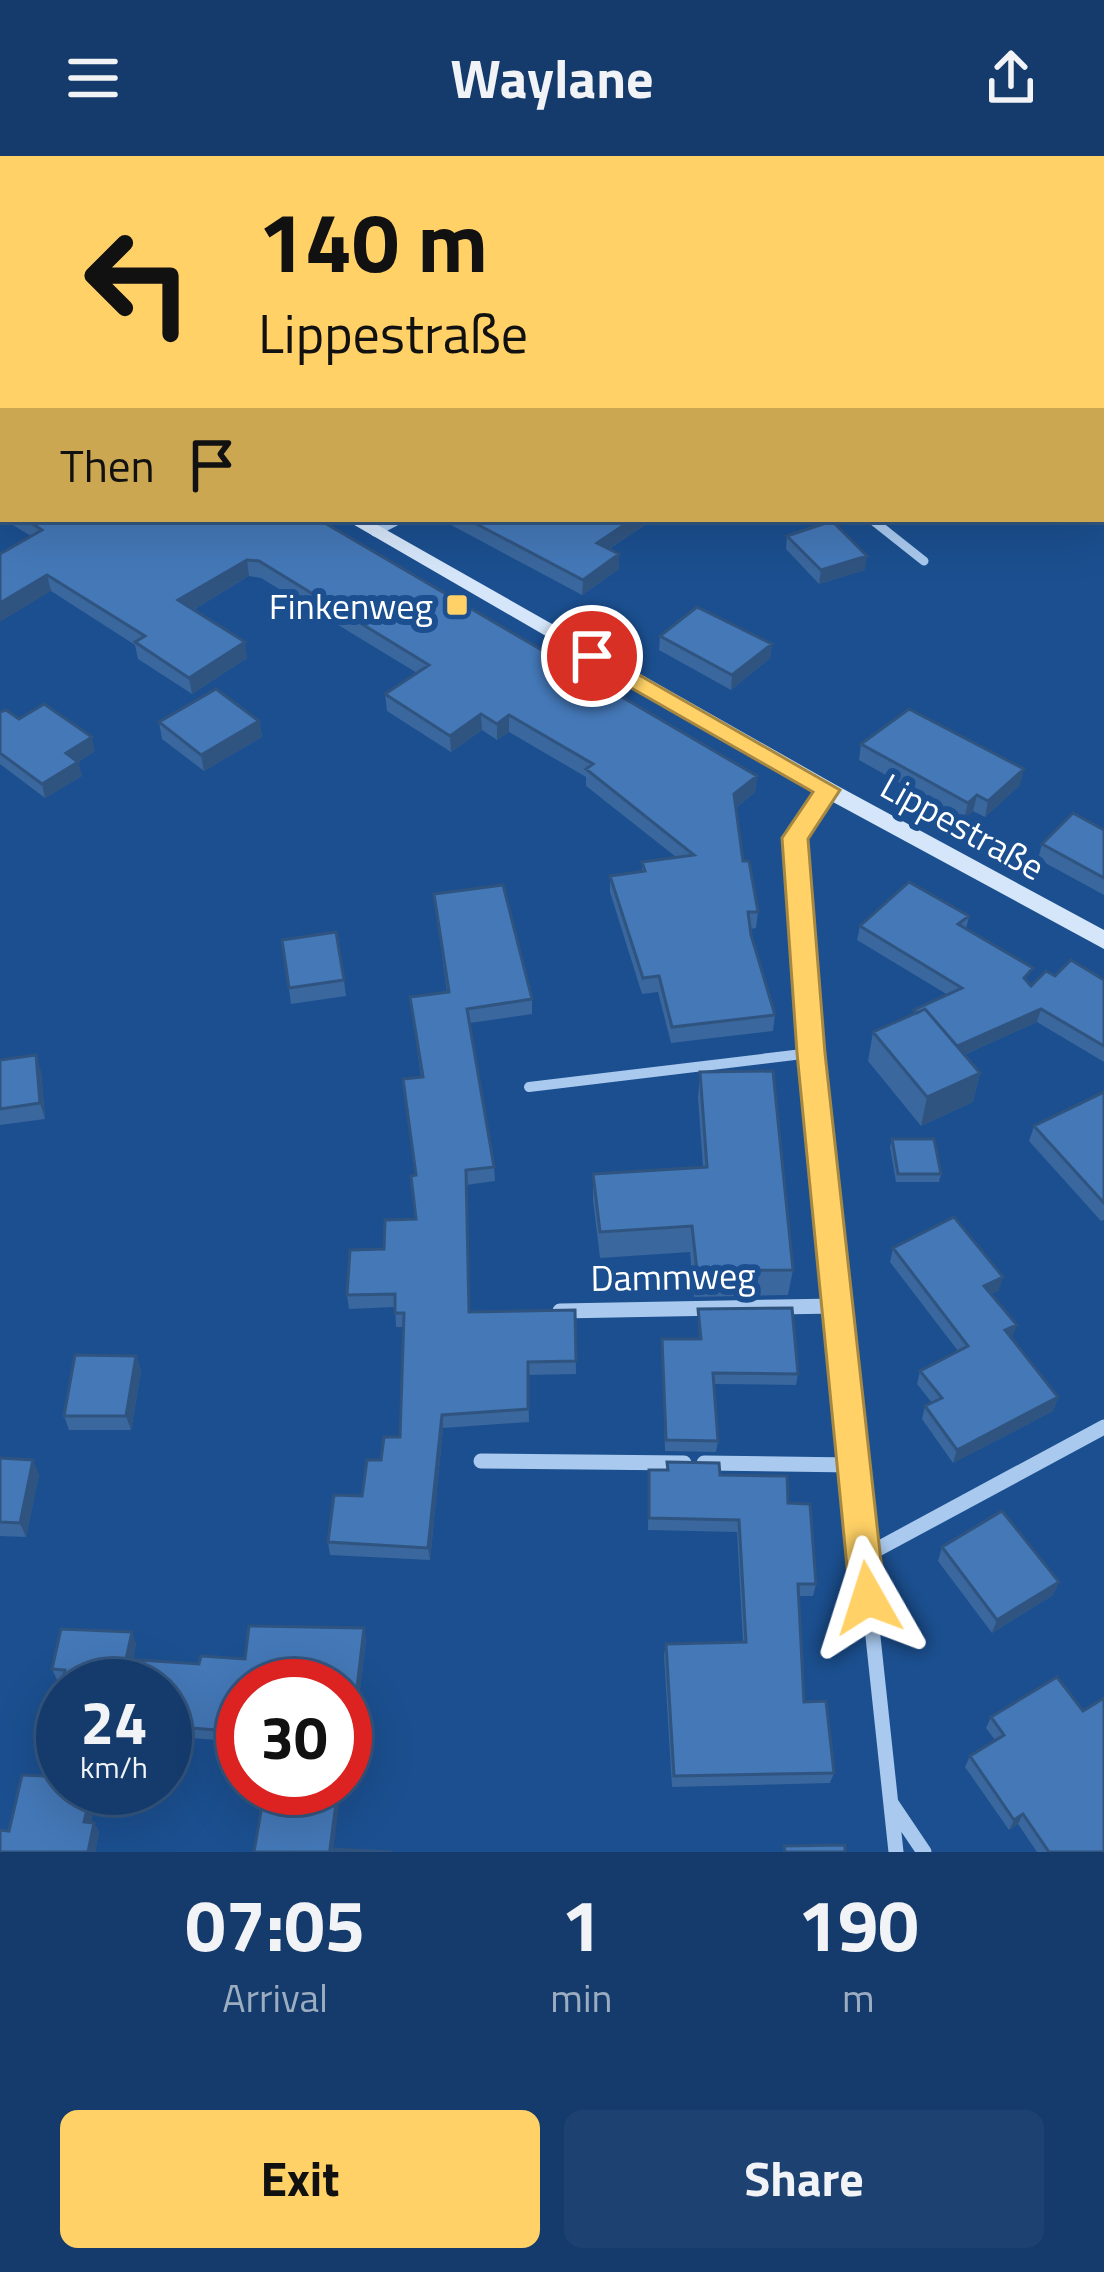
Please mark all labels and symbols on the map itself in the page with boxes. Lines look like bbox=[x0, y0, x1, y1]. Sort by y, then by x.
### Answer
place label: Finkenweg bbox=[269, 578, 433, 633]
marker: Finkenweg bbox=[444, 592, 470, 618]
pin bbox=[541, 605, 643, 707]
street label: Lippestraße bbox=[871, 758, 1055, 894]
street label: Dammweg bbox=[590, 1247, 756, 1305]
position arrow bbox=[805, 1535, 931, 1661]
speed limit sign: 30 bbox=[216, 1659, 372, 1815]

